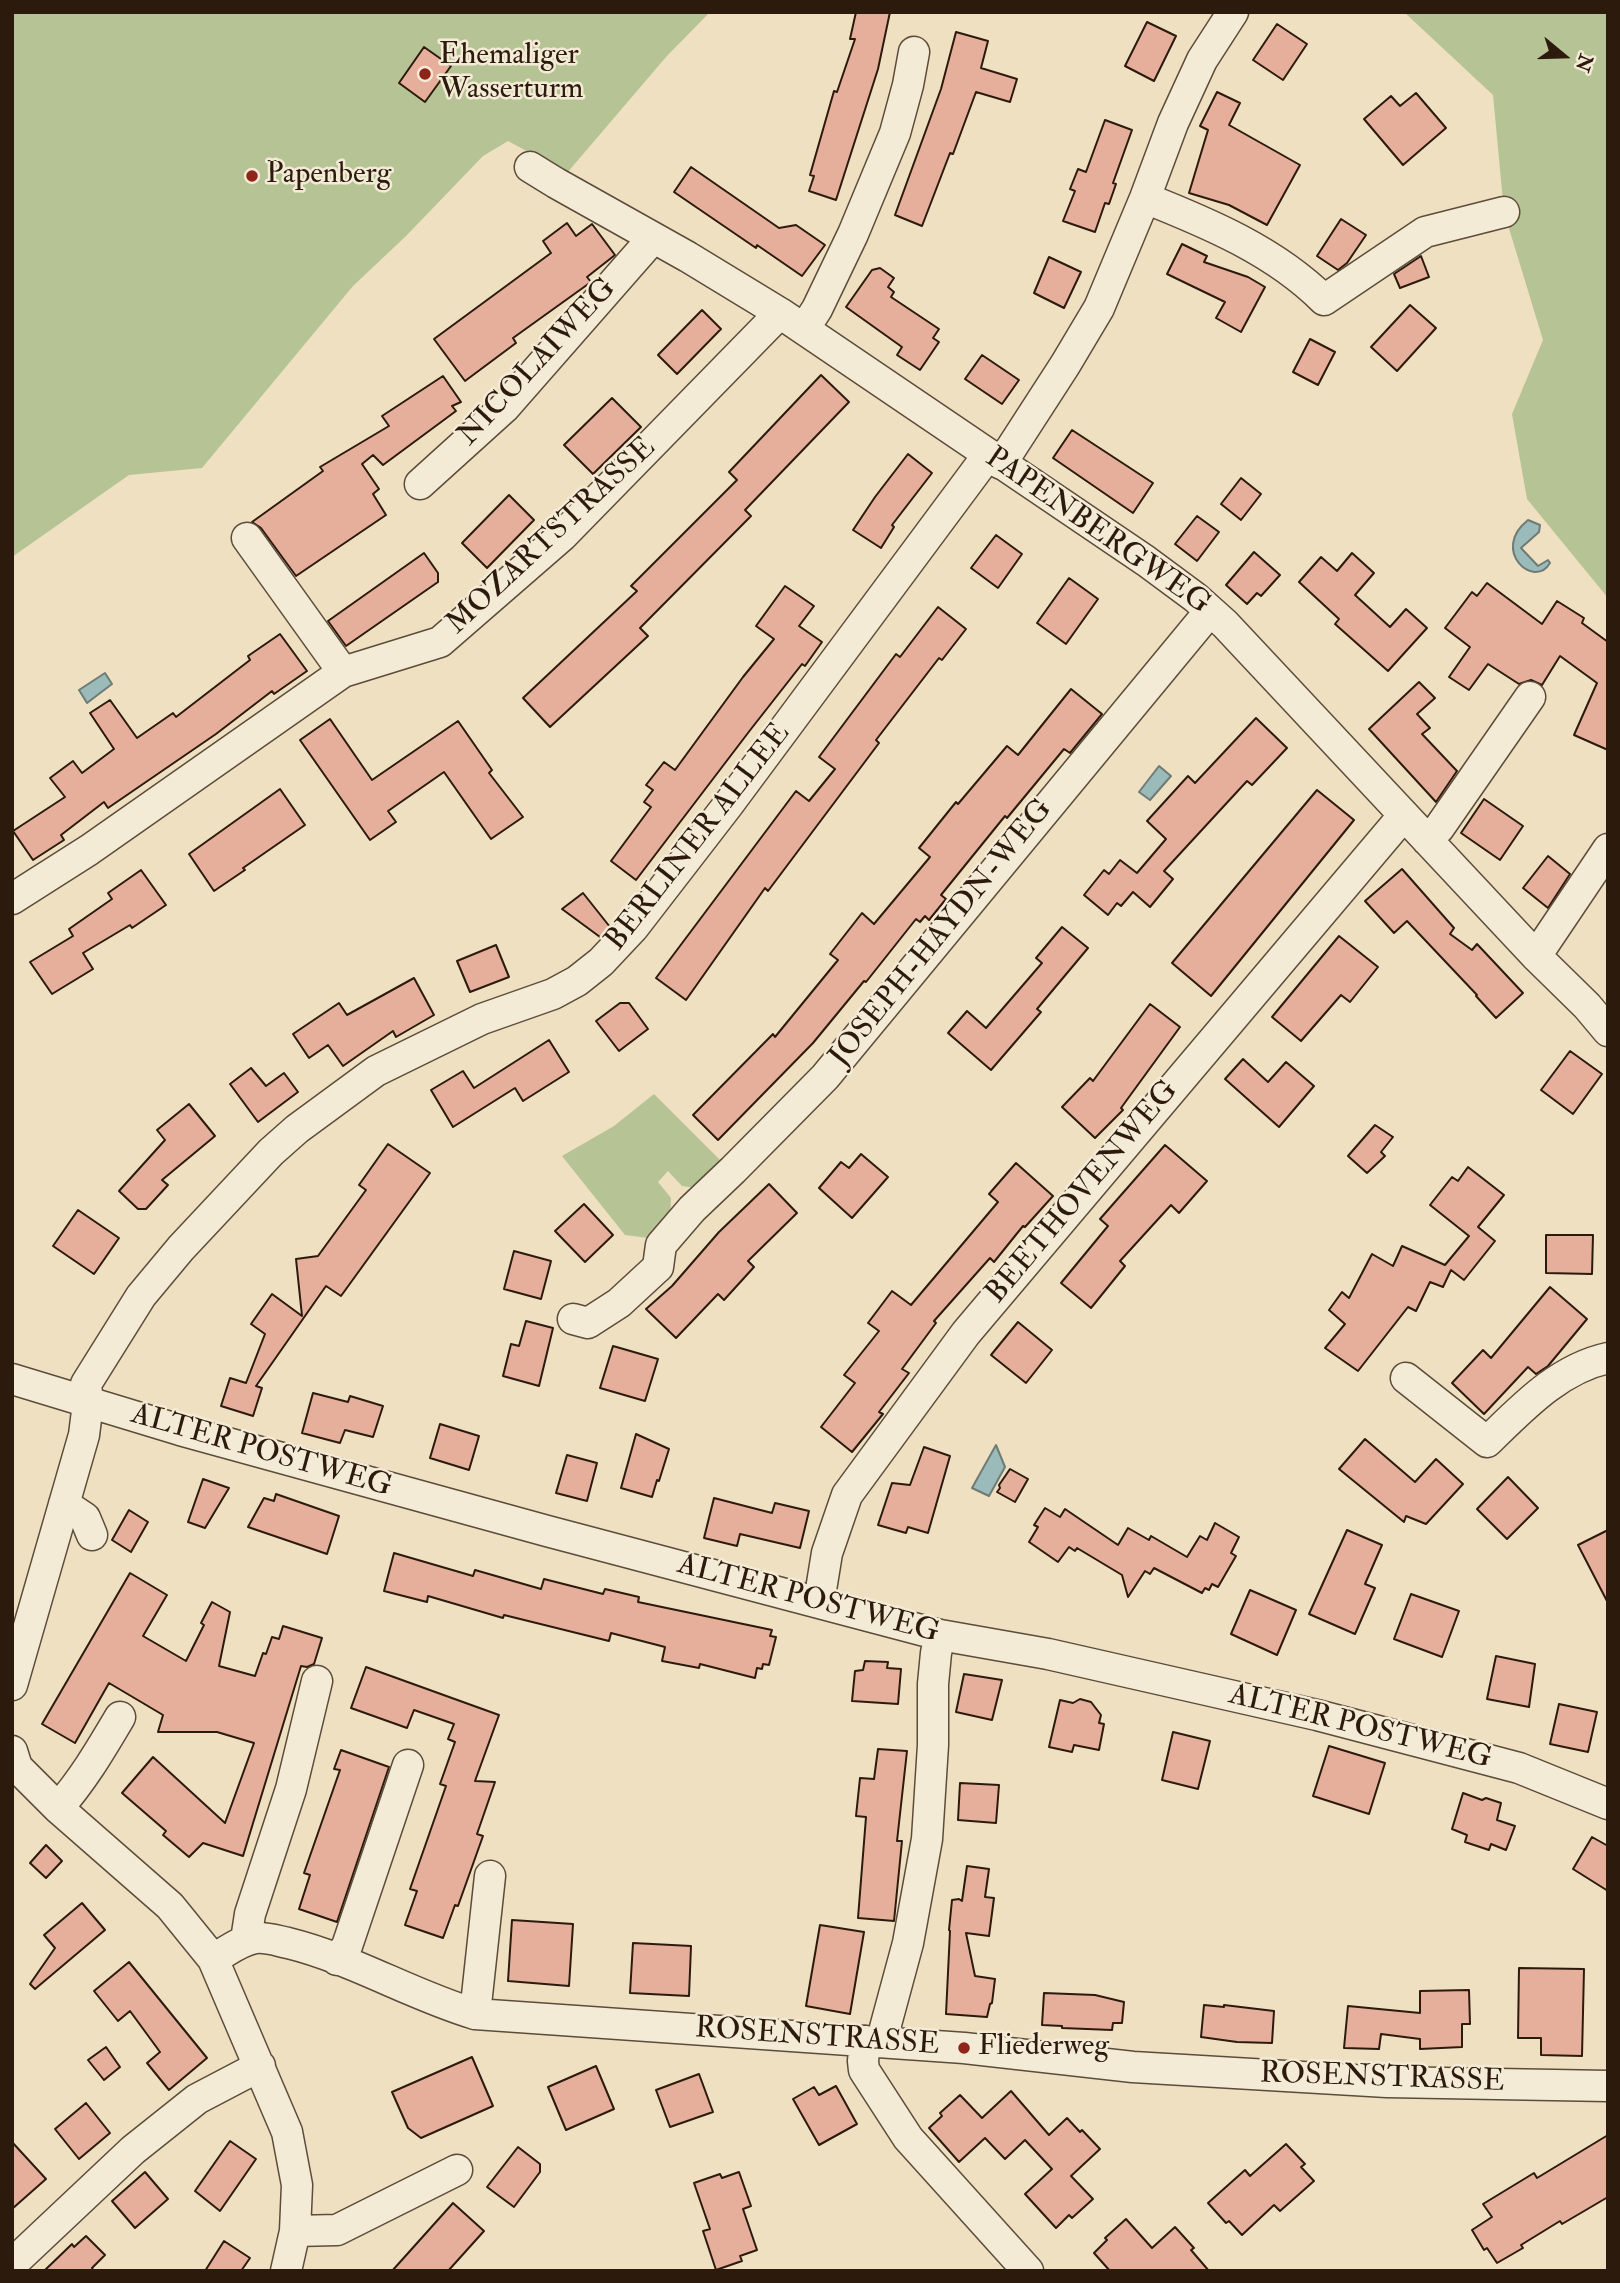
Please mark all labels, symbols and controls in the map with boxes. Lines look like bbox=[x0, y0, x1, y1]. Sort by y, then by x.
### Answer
north arrow bbox=[1529, 21, 1599, 91]
place label: Ehemaliger Wasserturm bbox=[439, 39, 583, 110]
text: N bbox=[1570, 51, 1598, 75]
marker: Ehemaliger Wasserturm bbox=[417, 66, 433, 82]
place label: Papenberg bbox=[266, 158, 391, 194]
marker: Papenberg bbox=[244, 168, 260, 184]
street label: NICOLAIWEG bbox=[451, 272, 625, 454]
street label: MOZARTSTRASSE bbox=[440, 431, 664, 643]
street label: PAPENBERGWEG bbox=[978, 441, 1216, 623]
street label: BERLINER ALLEE bbox=[599, 717, 799, 959]
street label: JOSEPH-HAYDN-WEG bbox=[823, 793, 1061, 1075]
street label: BEETHOVENWEG bbox=[979, 1074, 1187, 1312]
street label: ALTER POSTWEG bbox=[127, 1398, 395, 1506]
street label: ALTER POSTWEG bbox=[673, 1548, 943, 1652]
street label: ALTER POSTWEG bbox=[1225, 1678, 1495, 1778]
street label: ROSENSTRASSE bbox=[694, 2012, 940, 2064]
place label: Fliederweg bbox=[978, 2030, 1109, 2066]
marker: Fliederweg bbox=[956, 2040, 972, 2056]
street label: ROSENSTRASSE bbox=[1259, 2057, 1505, 2101]

